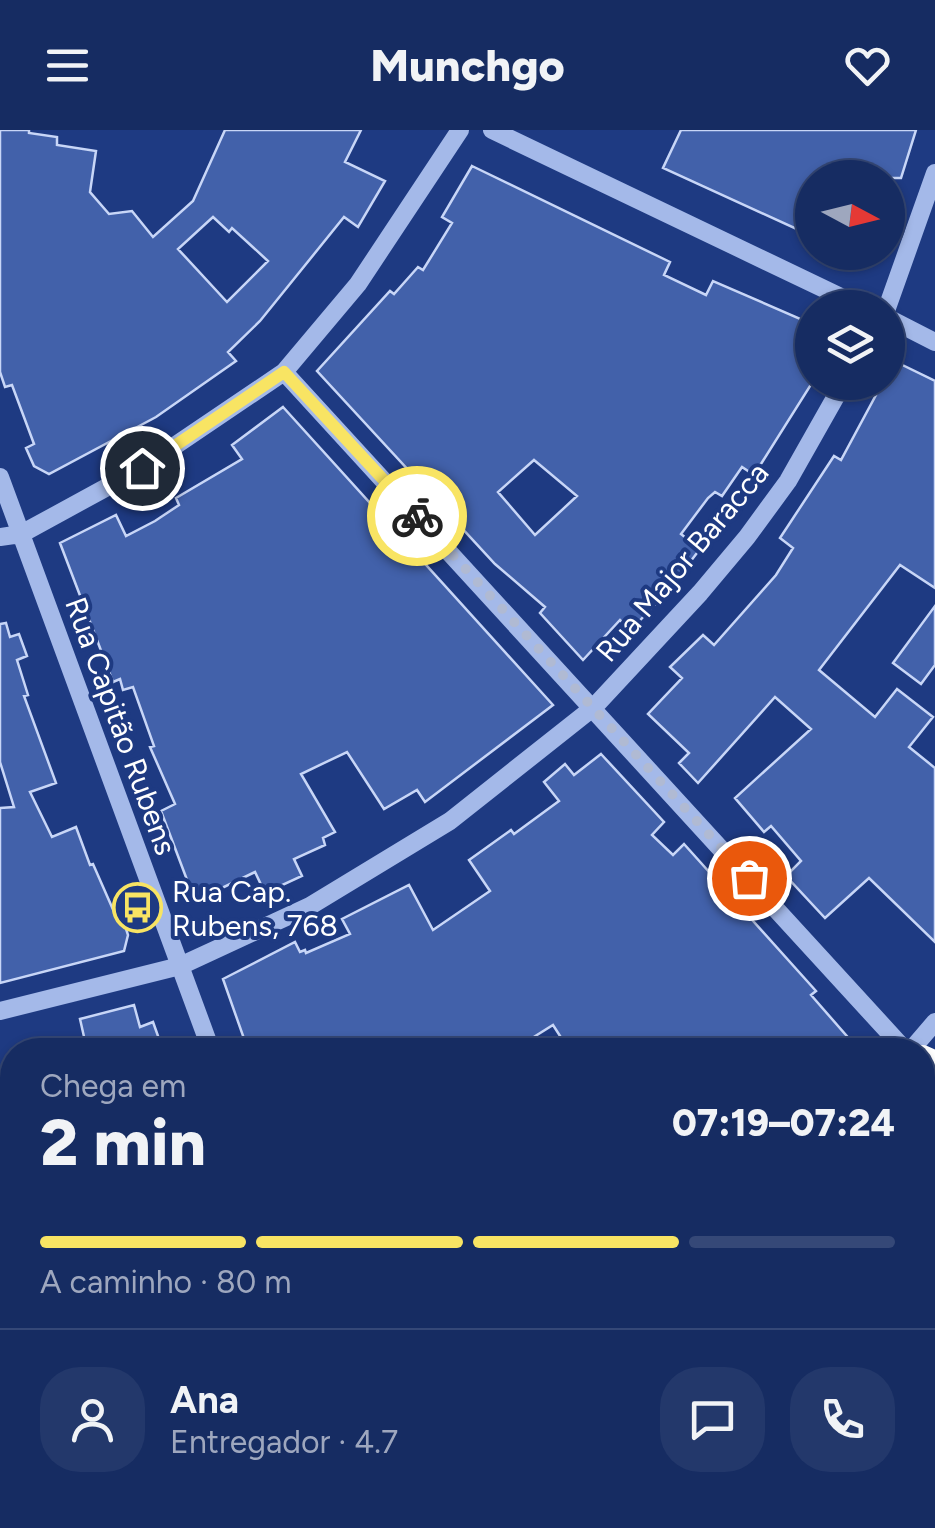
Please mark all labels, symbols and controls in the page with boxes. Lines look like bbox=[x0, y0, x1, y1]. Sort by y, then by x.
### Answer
icon: menu bbox=[40, 38, 95, 93]
text: Munchgo bbox=[370, 38, 565, 92]
icon: heart bbox=[840, 38, 895, 93]
north arrow bbox=[795, 160, 905, 270]
map controls bbox=[795, 160, 905, 400]
button: layers bbox=[795, 290, 905, 400]
pin bbox=[100, 426, 185, 511]
icon: home bbox=[115, 441, 170, 496]
street label: Rua Major Baracca bbox=[588, 455, 776, 669]
courier bbox=[367, 466, 467, 566]
icon: bike bbox=[390, 489, 445, 544]
street label: Rua Capitão Rubens bbox=[57, 592, 185, 860]
pin bbox=[707, 836, 792, 921]
icon: bag bbox=[722, 851, 777, 906]
place label: Rua Cap. Rubens, 768 bbox=[172, 873, 338, 944]
bus stop icon: Rua Cap. Rubens, 768 bbox=[111, 882, 163, 934]
text: Chega em bbox=[40, 1067, 186, 1105]
text: 07:19–07:24 bbox=[672, 1100, 895, 1146]
text: 2 min bbox=[40, 1103, 206, 1181]
text: A caminho · 80 m bbox=[40, 1263, 291, 1301]
button: person bbox=[40, 1367, 145, 1472]
button: chat bbox=[660, 1367, 765, 1472]
button: phone bbox=[790, 1367, 895, 1472]
text: Ana bbox=[170, 1377, 239, 1423]
text: Entregador · 4.7 bbox=[170, 1423, 398, 1461]

